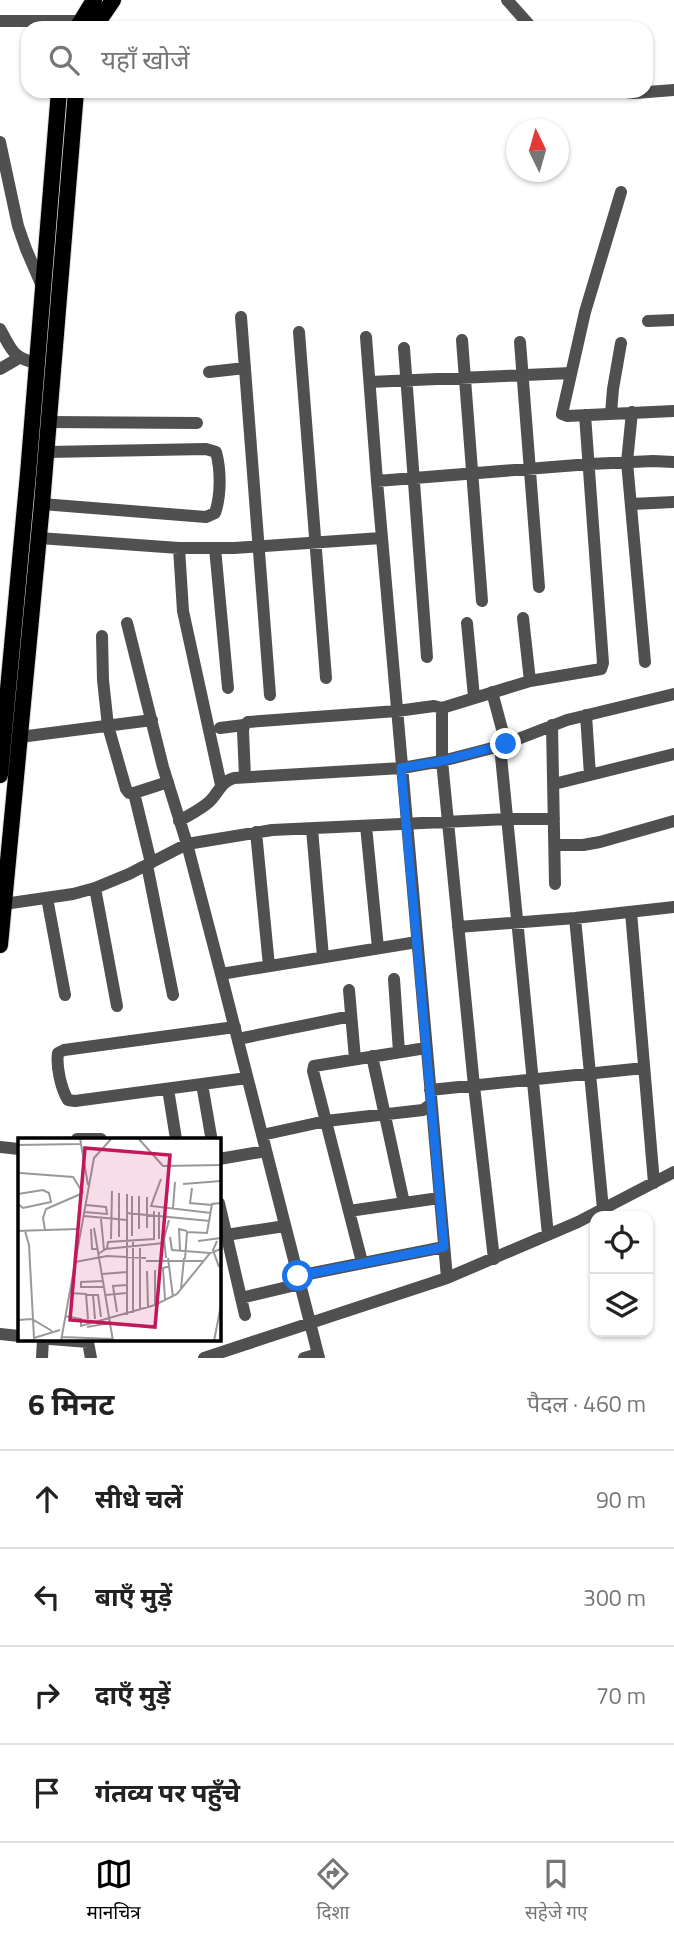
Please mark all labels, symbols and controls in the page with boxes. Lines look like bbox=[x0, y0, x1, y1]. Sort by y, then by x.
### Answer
search box bbox=[21, 21, 653, 98]
text: यहाँ खोजें bbox=[101, 40, 190, 79]
icon: search bbox=[45, 41, 83, 79]
north arrow bbox=[506, 119, 569, 182]
route end bbox=[490, 728, 521, 759]
inset map bbox=[18, 1138, 220, 1340]
map controls bbox=[590, 1211, 653, 1337]
button: locate bbox=[590, 1211, 653, 1274]
route start bbox=[282, 1260, 313, 1291]
button: layers bbox=[590, 1274, 653, 1337]
text: 6 मिनट bbox=[28, 1381, 114, 1427]
text: पैदल · 460 m bbox=[527, 1386, 646, 1421]
text: सीधे चलें bbox=[95, 1479, 183, 1518]
icon: ahead bbox=[28, 1480, 66, 1518]
text: 90 m bbox=[596, 1482, 646, 1517]
text: बाएँ मुड़ें bbox=[95, 1577, 172, 1616]
icon: left bbox=[28, 1578, 66, 1616]
text: 300 m bbox=[583, 1580, 646, 1615]
text: दाएँ मुड़ें bbox=[95, 1675, 171, 1714]
icon: right bbox=[28, 1676, 66, 1714]
text: 70 m bbox=[596, 1678, 646, 1713]
text: गंतव्य पर पहुँचे bbox=[95, 1773, 240, 1812]
icon: arrive bbox=[28, 1774, 66, 1812]
tab: मानचित्र bbox=[87, 1855, 141, 1927]
tab: दिशा bbox=[314, 1855, 352, 1927]
tab: सहेजे गए bbox=[525, 1855, 587, 1927]

